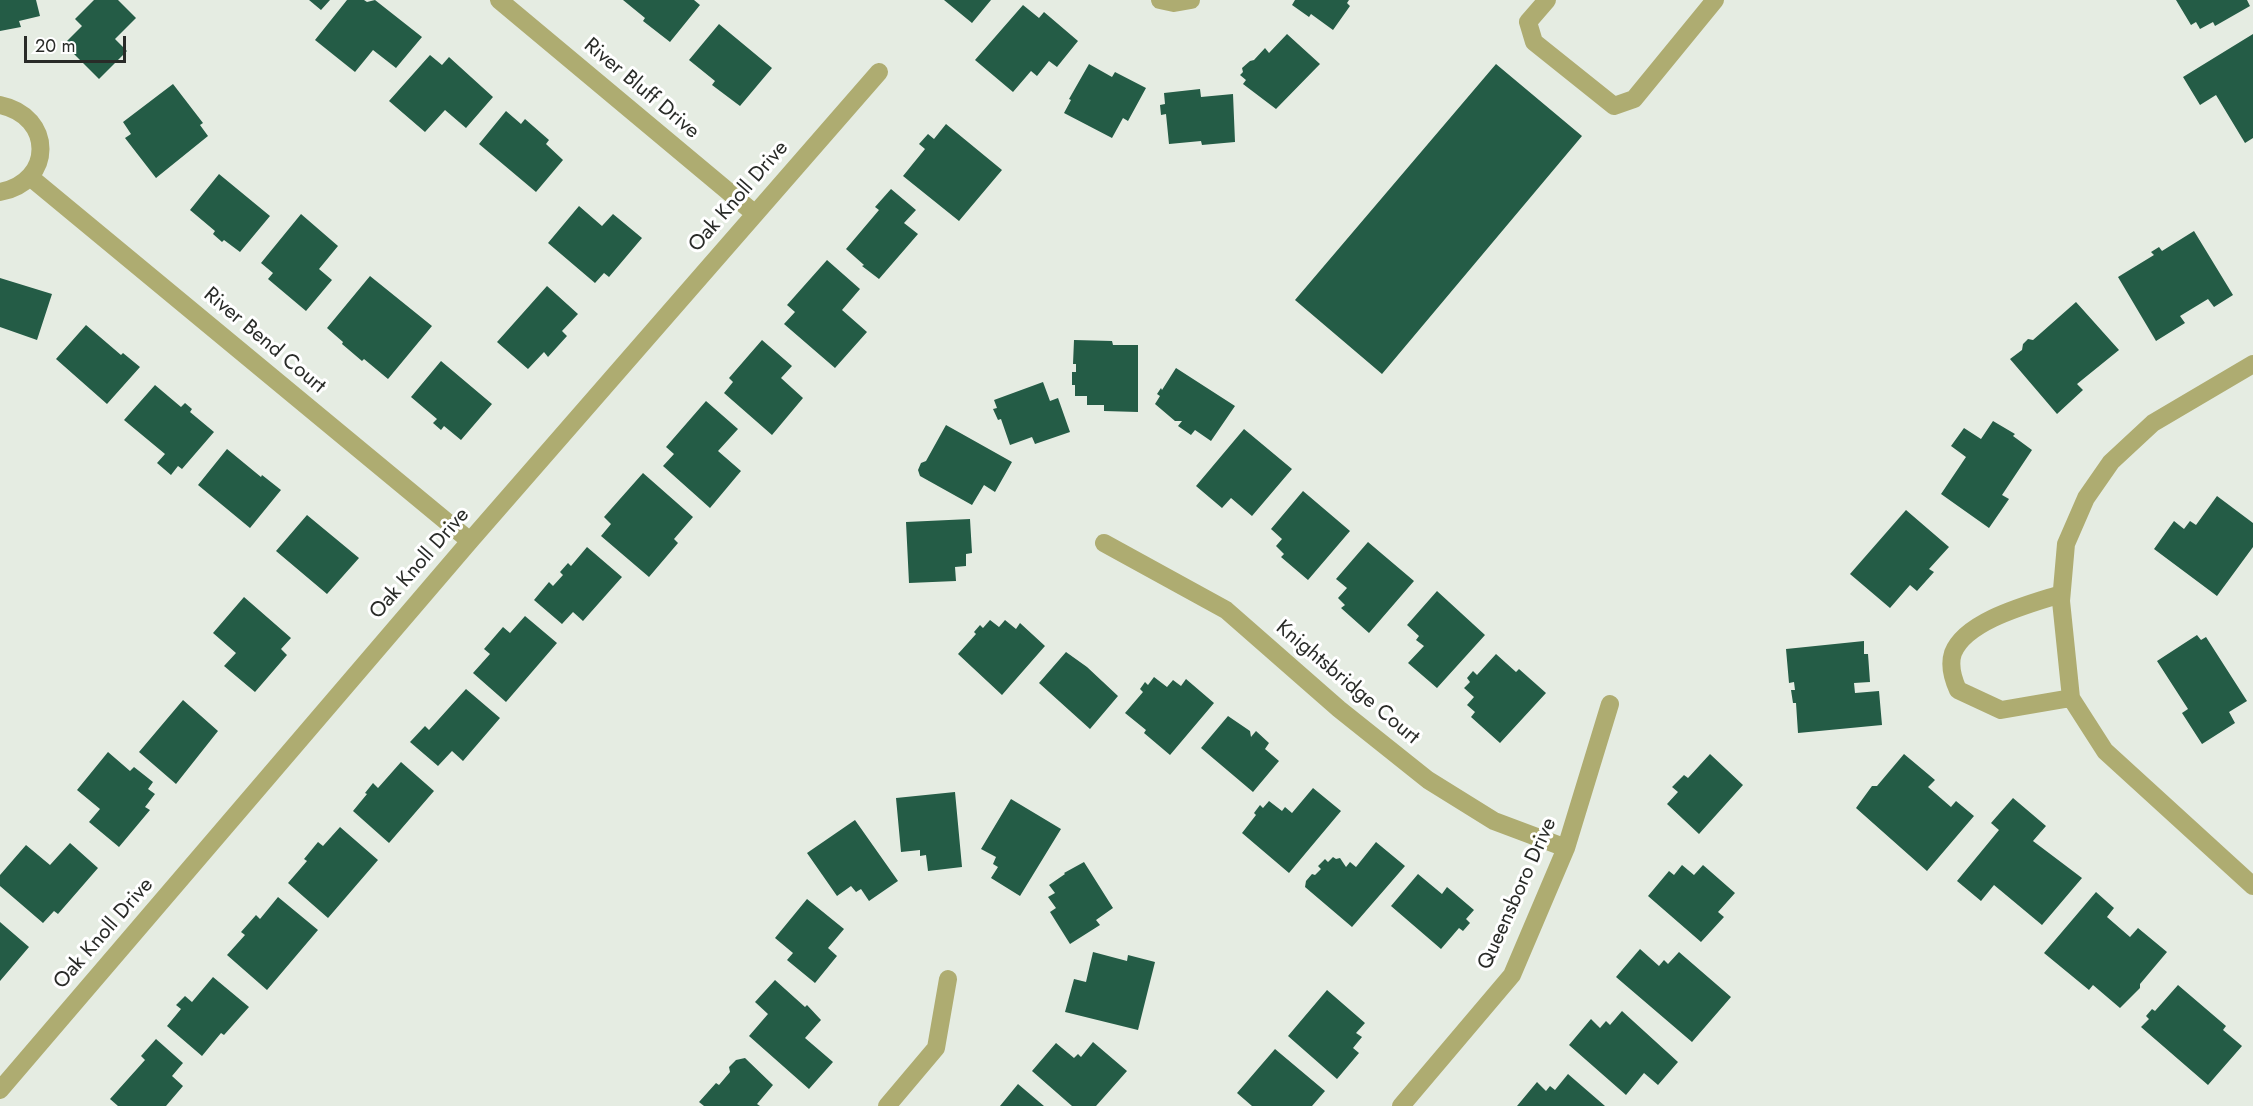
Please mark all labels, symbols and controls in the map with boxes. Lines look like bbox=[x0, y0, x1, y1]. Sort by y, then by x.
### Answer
scale bar bbox=[27, 24, 129, 62]
text: 20 m bbox=[35, 33, 75, 59]
street label: River Bluff Drive bbox=[578, 33, 704, 145]
street label: Oak Knoll Drive bbox=[684, 136, 794, 258]
street label: River Bend Court bbox=[198, 283, 330, 399]
street label: Oak Knoll Drive bbox=[365, 503, 475, 625]
street label: Knightsbridge Court bbox=[1270, 616, 1424, 750]
street label: Queensboro Drive bbox=[1473, 814, 1563, 974]
street label: Oak Knoll Drive bbox=[49, 873, 159, 995]

